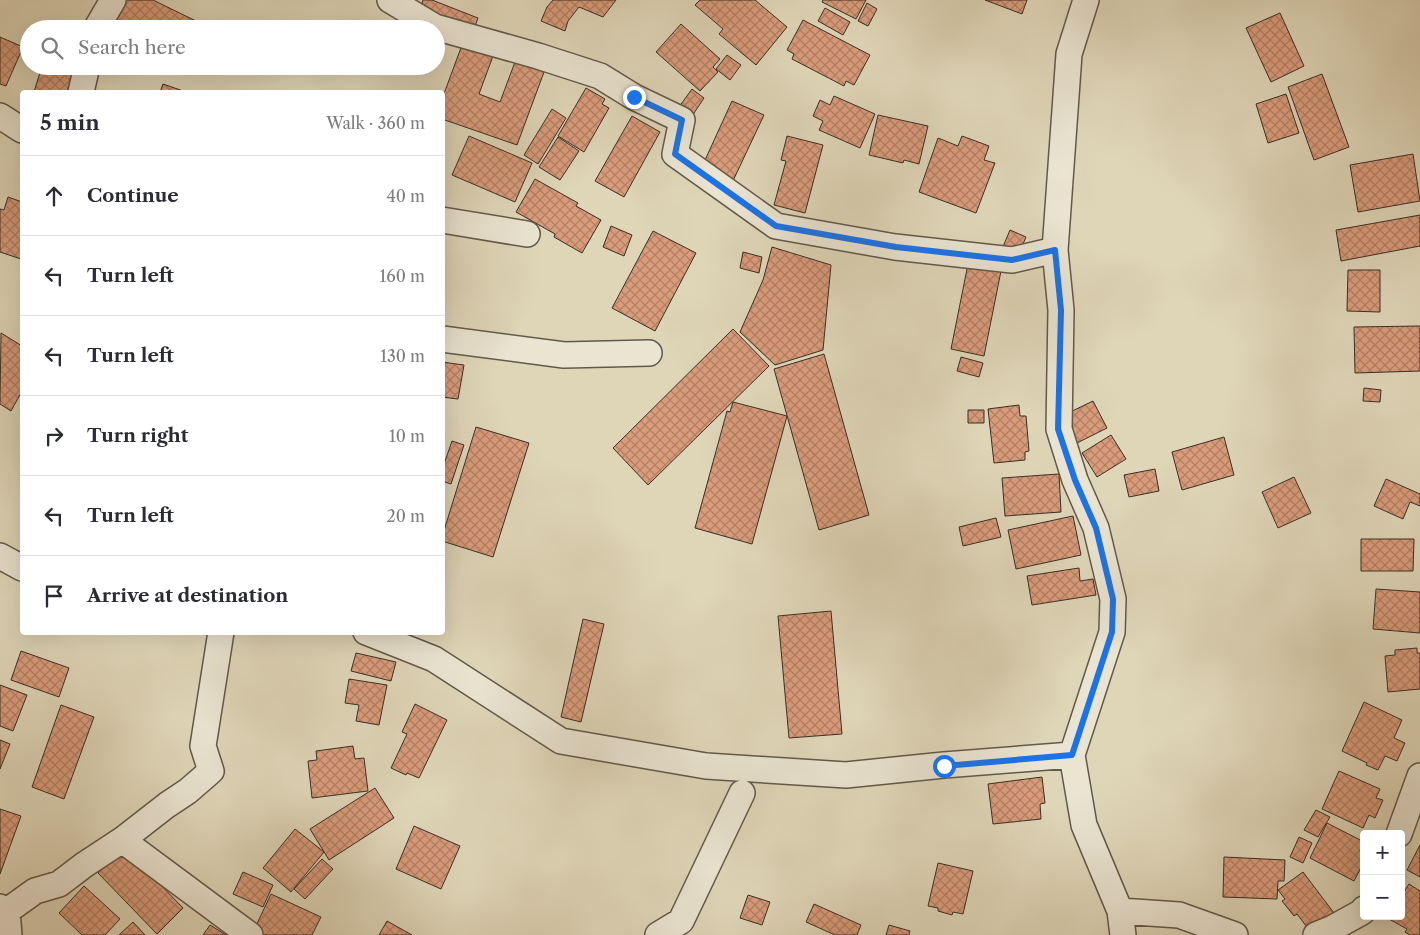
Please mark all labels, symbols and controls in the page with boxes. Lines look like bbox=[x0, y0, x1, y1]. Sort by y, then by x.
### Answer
search box bbox=[20, 20, 445, 75]
icon: search bbox=[38, 34, 66, 62]
text: Search here bbox=[78, 36, 186, 59]
route end bbox=[623, 86, 646, 109]
text: 5 min bbox=[40, 110, 100, 135]
text: Walk · 360 m bbox=[326, 113, 425, 133]
icon: ahead bbox=[40, 182, 68, 210]
text: Continue bbox=[87, 184, 179, 207]
text: 40 m bbox=[386, 186, 425, 206]
icon: left bbox=[40, 262, 68, 290]
text: Turn left bbox=[87, 264, 174, 287]
text: 160 m bbox=[380, 266, 425, 286]
icon: left bbox=[40, 342, 68, 370]
text: Turn left bbox=[87, 344, 174, 367]
text: 130 m bbox=[380, 346, 425, 366]
icon: right bbox=[40, 422, 68, 450]
text: Turn right bbox=[87, 424, 188, 447]
text: 10 m bbox=[389, 426, 425, 446]
icon: left bbox=[40, 502, 68, 530]
text: Turn left bbox=[87, 504, 174, 527]
text: 20 m bbox=[386, 506, 425, 526]
icon: arrive bbox=[40, 582, 68, 610]
text: Arrive at destination bbox=[87, 584, 288, 607]
route start bbox=[933, 755, 956, 778]
map controls bbox=[1360, 830, 1405, 920]
button: + bbox=[1360, 830, 1405, 875]
button: − bbox=[1360, 875, 1405, 920]

